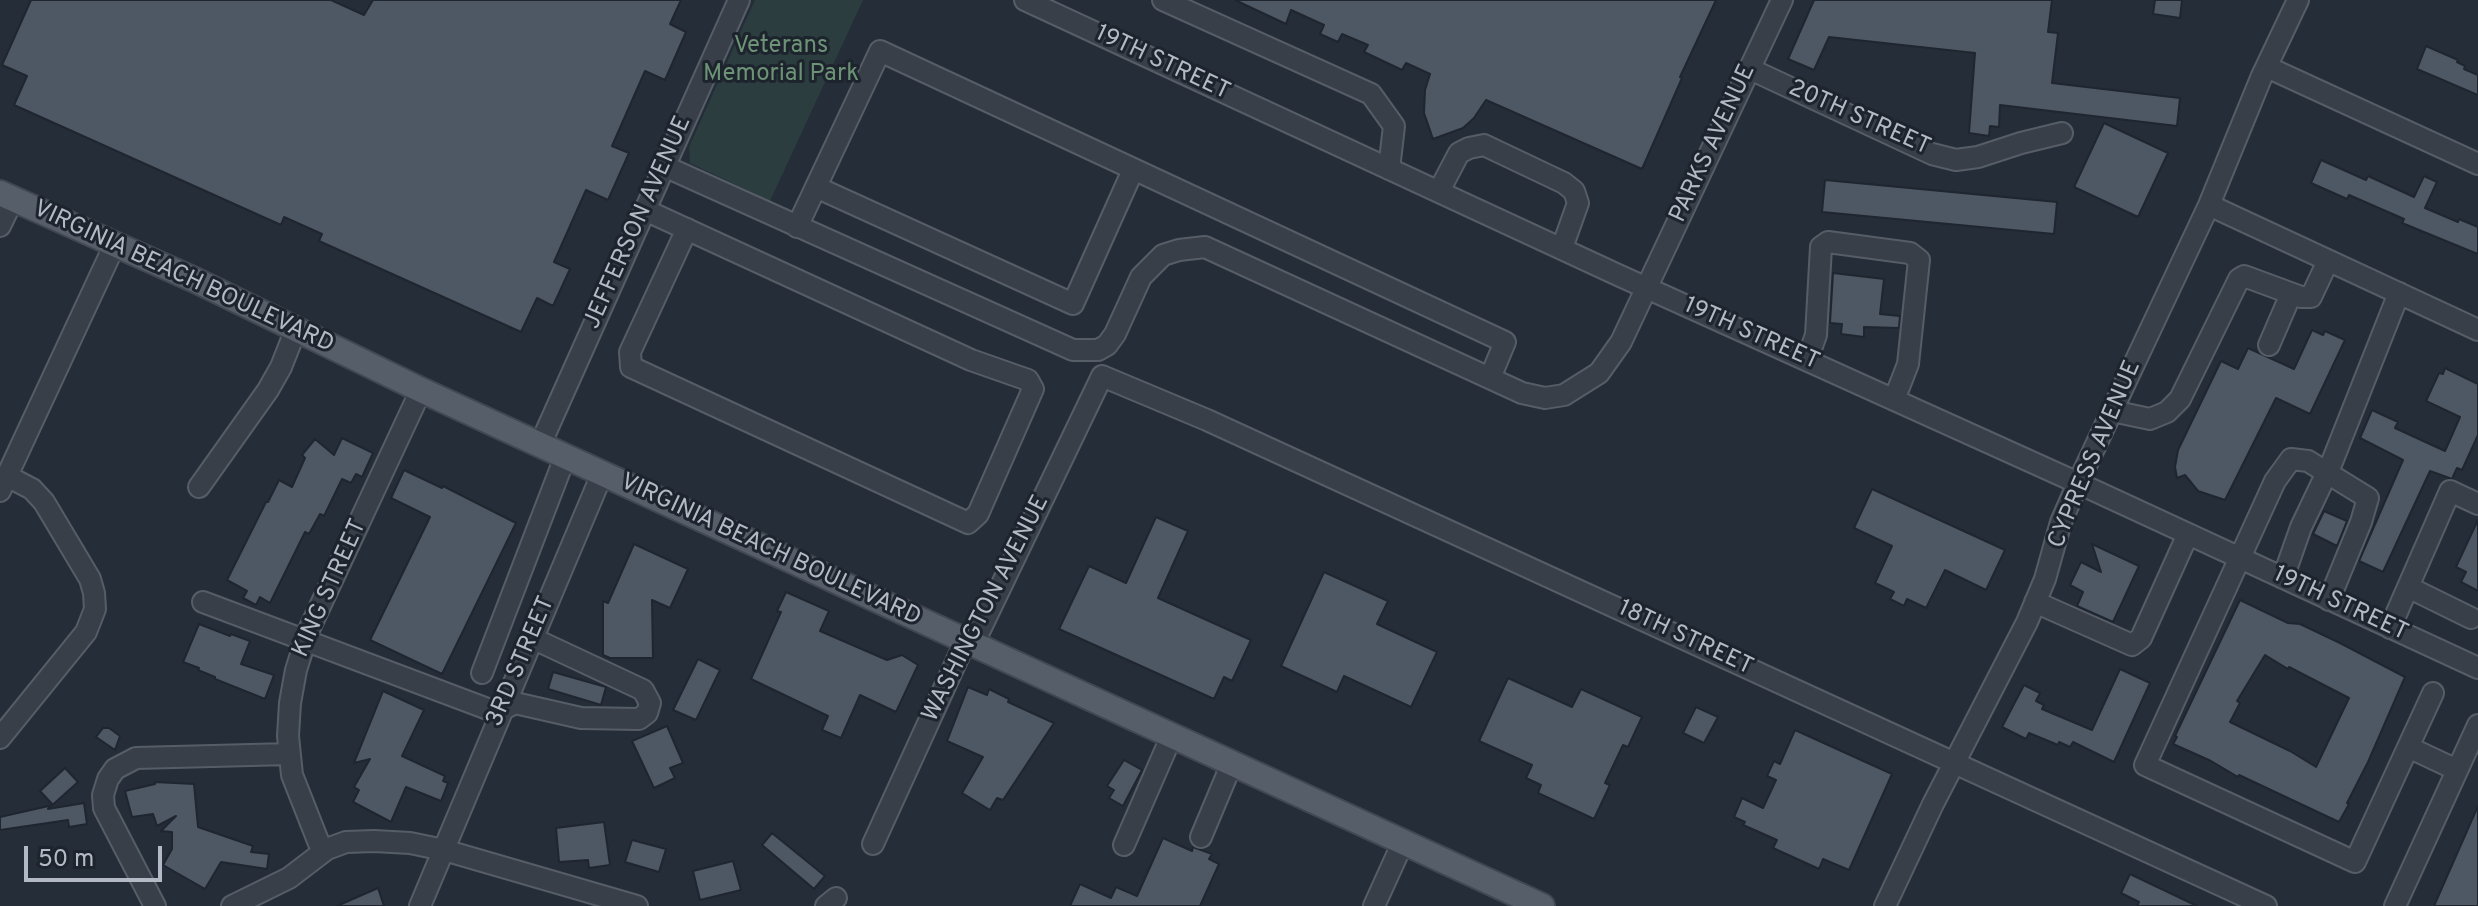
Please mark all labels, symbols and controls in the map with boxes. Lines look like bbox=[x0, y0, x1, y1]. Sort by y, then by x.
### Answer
street label: 19TH STREET bbox=[1090, 20, 1234, 108]
park label: Veterans Memorial Park bbox=[703, 33, 859, 89]
street label: PARKS AVENUE bbox=[1665, 60, 1763, 228]
street label: 20TH STREET bbox=[1784, 75, 1934, 163]
street label: JEFFERSON AVENUE bbox=[579, 112, 699, 334]
street label: VIRGINIA BEACH BOULEVARD bbox=[28, 196, 338, 360]
street label: 19TH STREET bbox=[1679, 292, 1823, 378]
street label: CYPRESS AVENUE bbox=[2043, 357, 2149, 553]
street label: VIRGINIA BEACH BOULEVARD bbox=[615, 469, 925, 633]
street label: WASHINGTON AVENUE bbox=[917, 491, 1057, 727]
street label: KING STREET bbox=[288, 516, 374, 662]
street label: 19TH STREET bbox=[2268, 561, 2412, 649]
street label: 3RD STREET bbox=[482, 593, 562, 731]
street label: 18TH STREET bbox=[1613, 595, 1757, 683]
scale bar bbox=[28, 830, 166, 880]
text: 50 m bbox=[38, 845, 94, 875]

